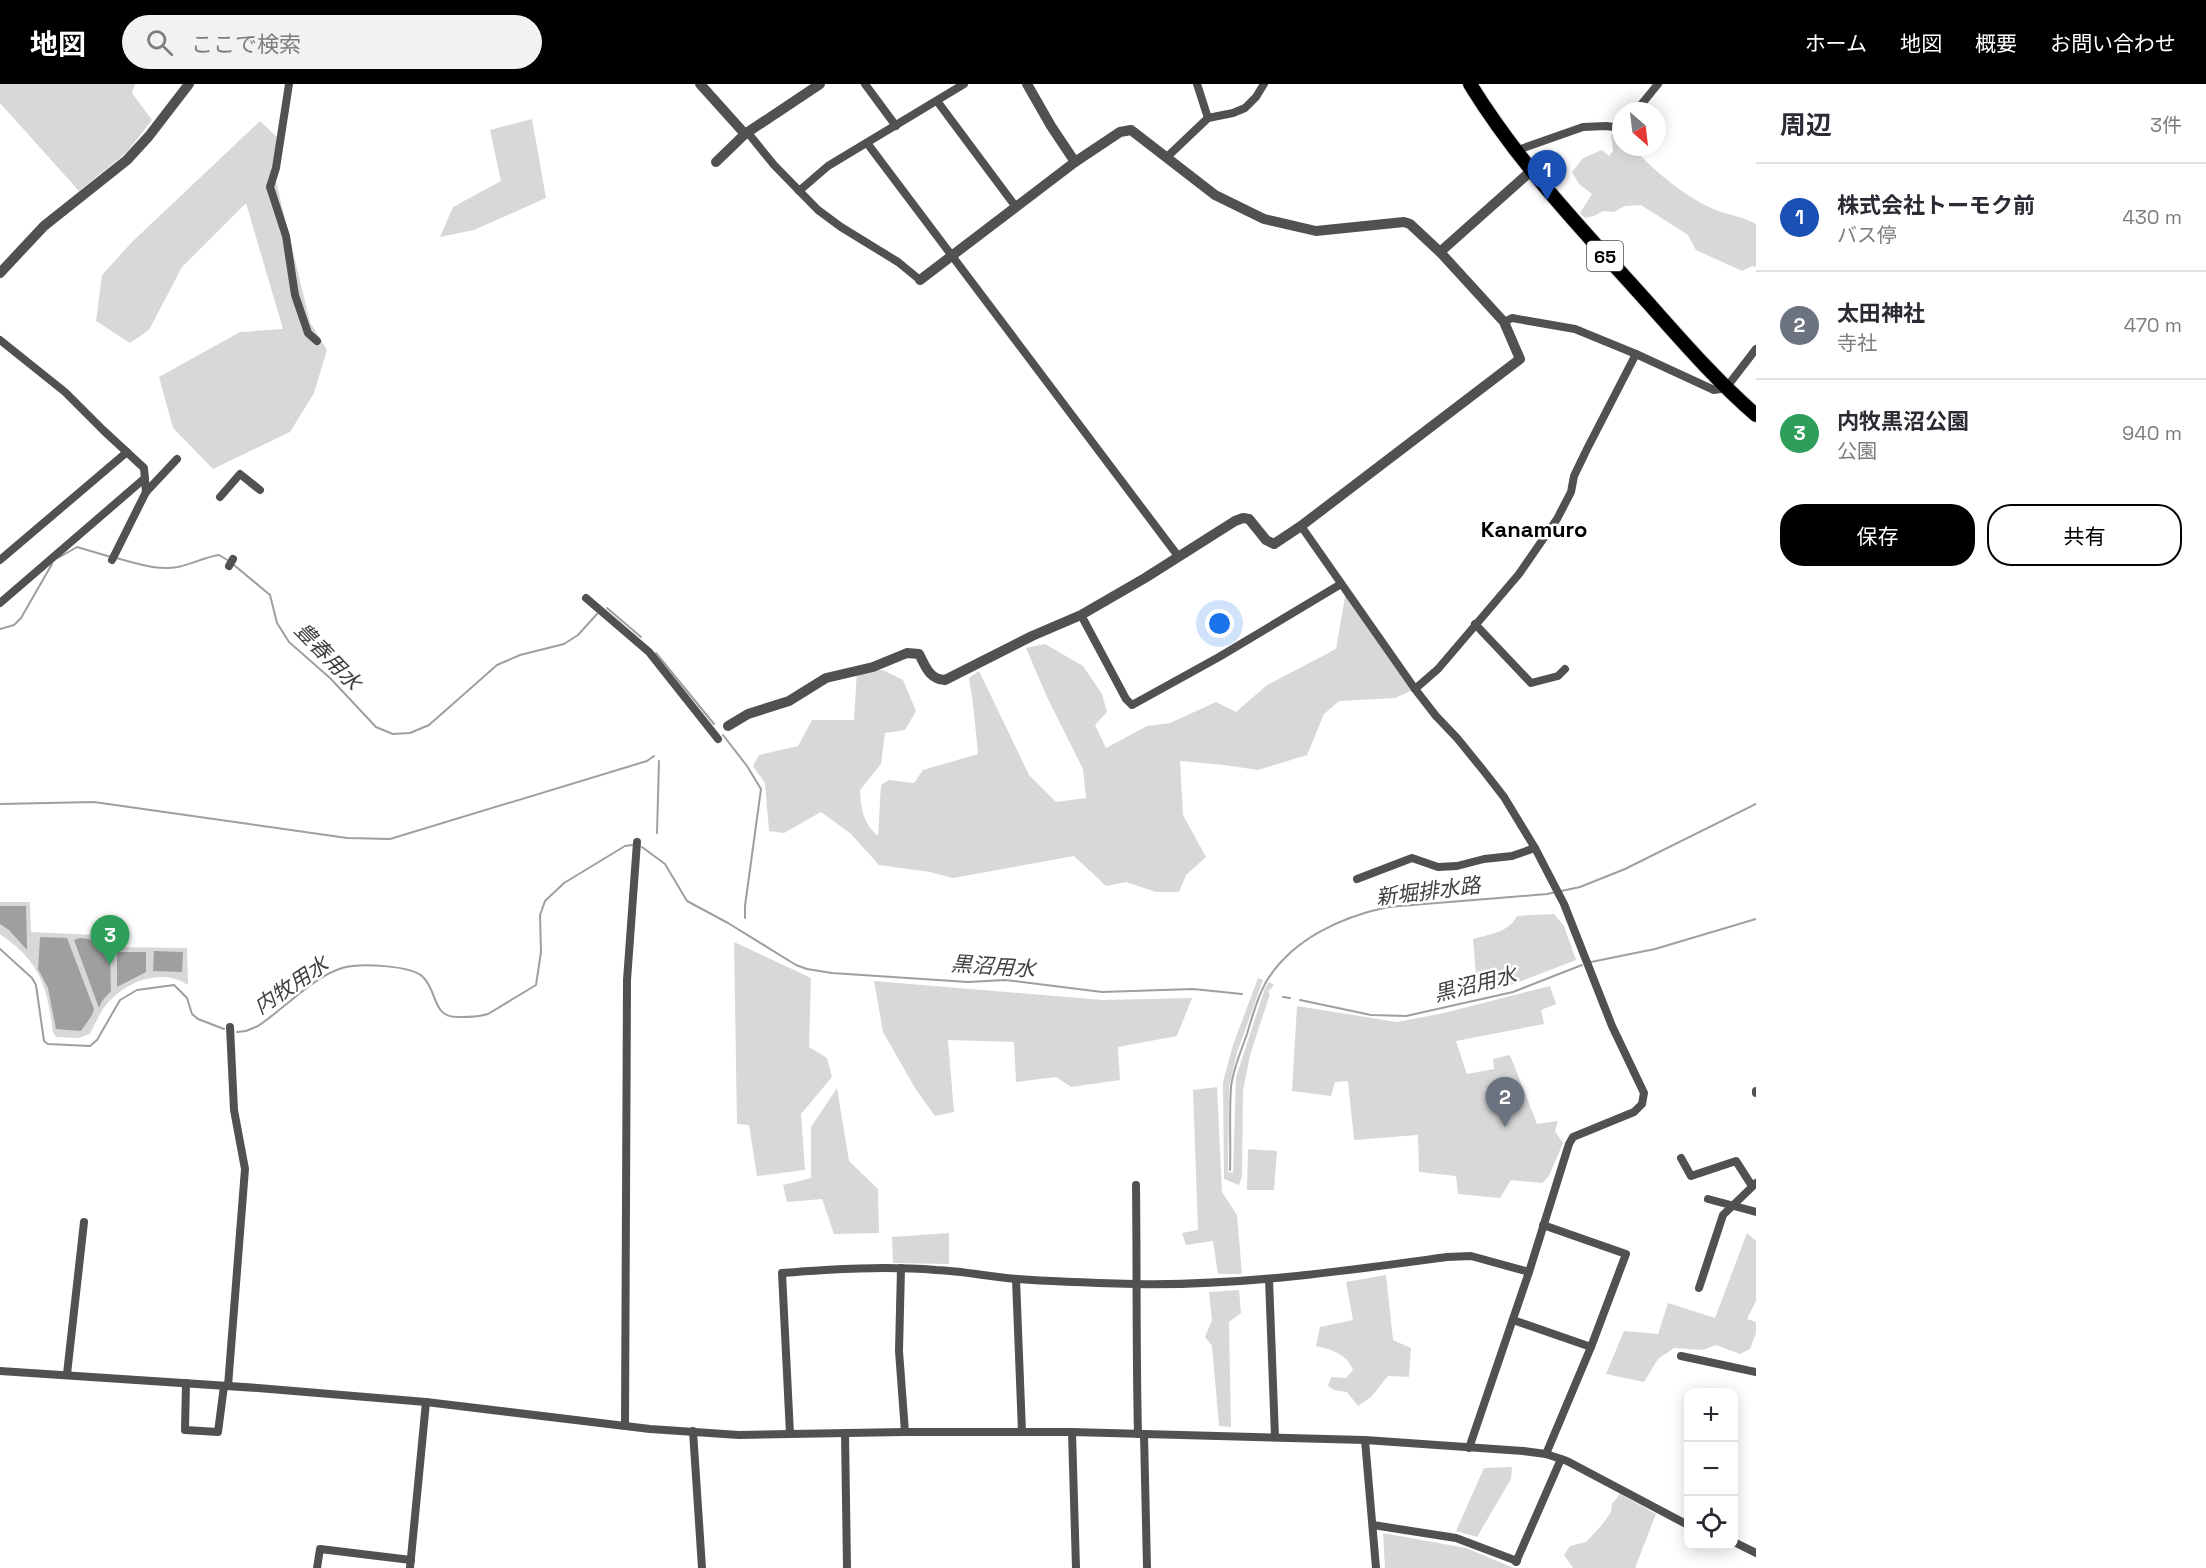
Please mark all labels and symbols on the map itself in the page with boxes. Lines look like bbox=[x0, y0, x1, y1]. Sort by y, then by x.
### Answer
north arrow bbox=[1612, 102, 1666, 156]
pin: 1 bbox=[1528, 150, 1566, 200]
road number: 65 bbox=[1587, 241, 1623, 271]
district label: Kanamuro bbox=[1481, 515, 1587, 543]
your location bbox=[1205, 609, 1234, 638]
water label: 豊春用水 bbox=[289, 616, 368, 697]
water label: 新堀排水路 bbox=[1374, 871, 1484, 911]
pin: 3 bbox=[90, 916, 130, 965]
water label: 内牧用水 bbox=[249, 949, 335, 1020]
water label: 黒沼用水 bbox=[950, 950, 1038, 983]
water label: 黒沼用水 bbox=[1431, 960, 1521, 1007]
pin: 2 bbox=[1486, 1078, 1524, 1127]

